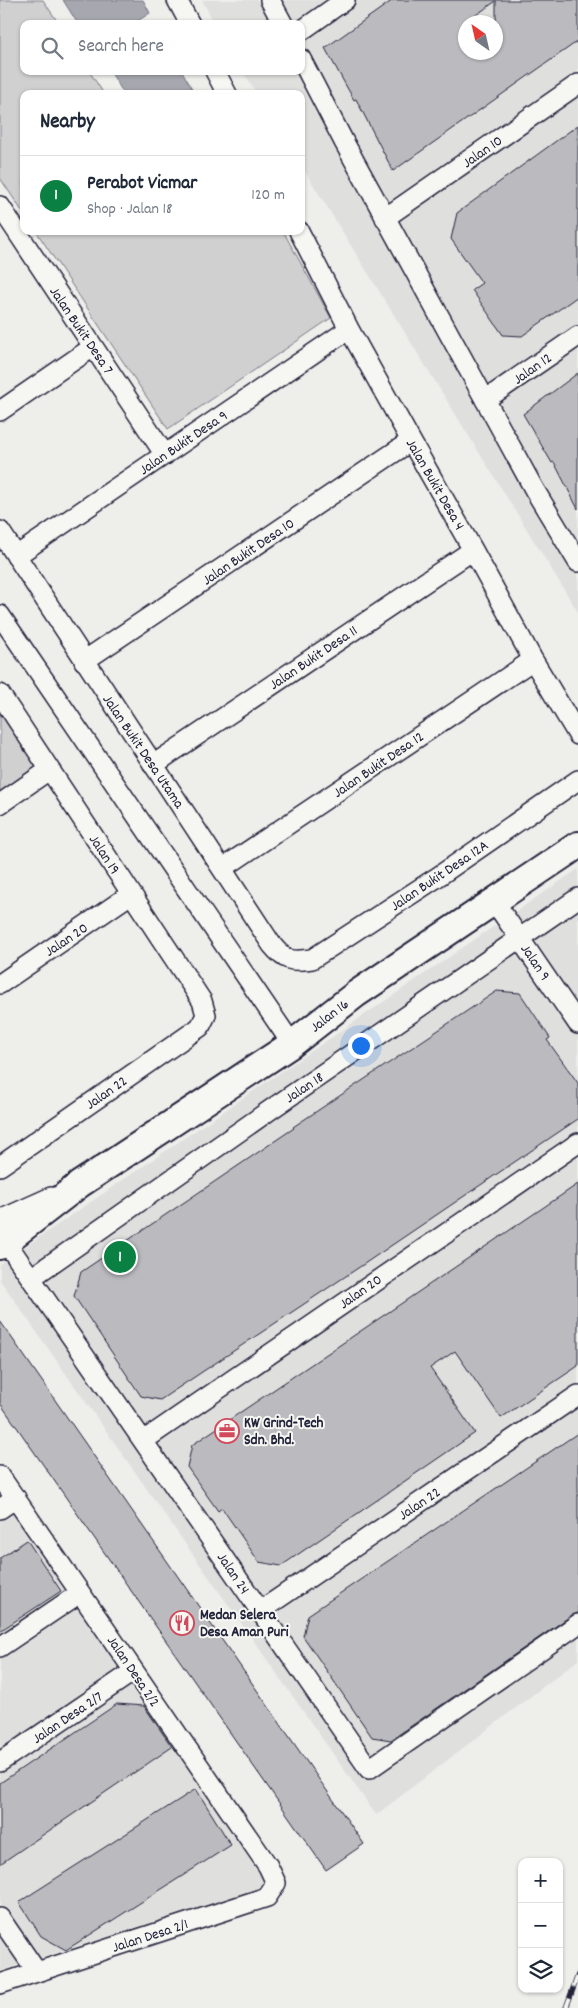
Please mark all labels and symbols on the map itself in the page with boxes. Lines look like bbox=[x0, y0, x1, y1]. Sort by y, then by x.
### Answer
north arrow bbox=[458, 15, 503, 60]
street label: Jalan 10 bbox=[458, 131, 508, 175]
street label: Jalan Bukit Desa 7 bbox=[43, 283, 118, 380]
street label: Jalan 12 bbox=[509, 348, 557, 391]
street label: Jalan Bukit Desa 9 bbox=[135, 406, 233, 482]
street label: Jalan Bukit Desa 4 bbox=[399, 435, 469, 535]
street label: Jalan Bukit Desa 10 bbox=[198, 513, 300, 592]
street label: Jalan Bukit Desa 11 bbox=[265, 621, 363, 696]
street label: Jalan Bukit Desa Utama bbox=[96, 691, 189, 814]
street label: Jalan Bukit Desa 12 bbox=[329, 727, 429, 804]
street label: Jalan 19 bbox=[82, 831, 124, 879]
street label: Jalan Bukit Desa 12A bbox=[387, 836, 494, 918]
street label: Jalan 20 bbox=[41, 918, 93, 963]
street label: Jalan 9 bbox=[514, 940, 555, 986]
street label: Jalan 16 bbox=[306, 994, 354, 1039]
your location bbox=[348, 1033, 374, 1059]
street label: Jalan 18 bbox=[281, 1068, 329, 1110]
street label: Jalan 22 bbox=[82, 1071, 133, 1116]
pin: 1 bbox=[104, 1238, 136, 1276]
street label: Jalan 20 bbox=[335, 1270, 387, 1315]
place label: KW Grind-Tech Sdn. Bhd. bbox=[244, 1413, 324, 1452]
office icon: KW Grind-Tech Sdn. Bhd. bbox=[214, 1418, 240, 1444]
street label: Jalan 22 bbox=[395, 1483, 446, 1527]
street label: Jalan 24 bbox=[210, 1549, 254, 1599]
place label: Medan Selera Desa Aman Puri bbox=[200, 1605, 289, 1644]
restaurant icon: Medan Selera Desa Aman Puri bbox=[169, 1610, 195, 1636]
street label: Jalan Desa 2/2 bbox=[100, 1632, 164, 1712]
street label: Jalan Desa 2/7 bbox=[28, 1687, 108, 1750]
street label: Jalan Desa 2/1 bbox=[110, 1914, 191, 1960]

